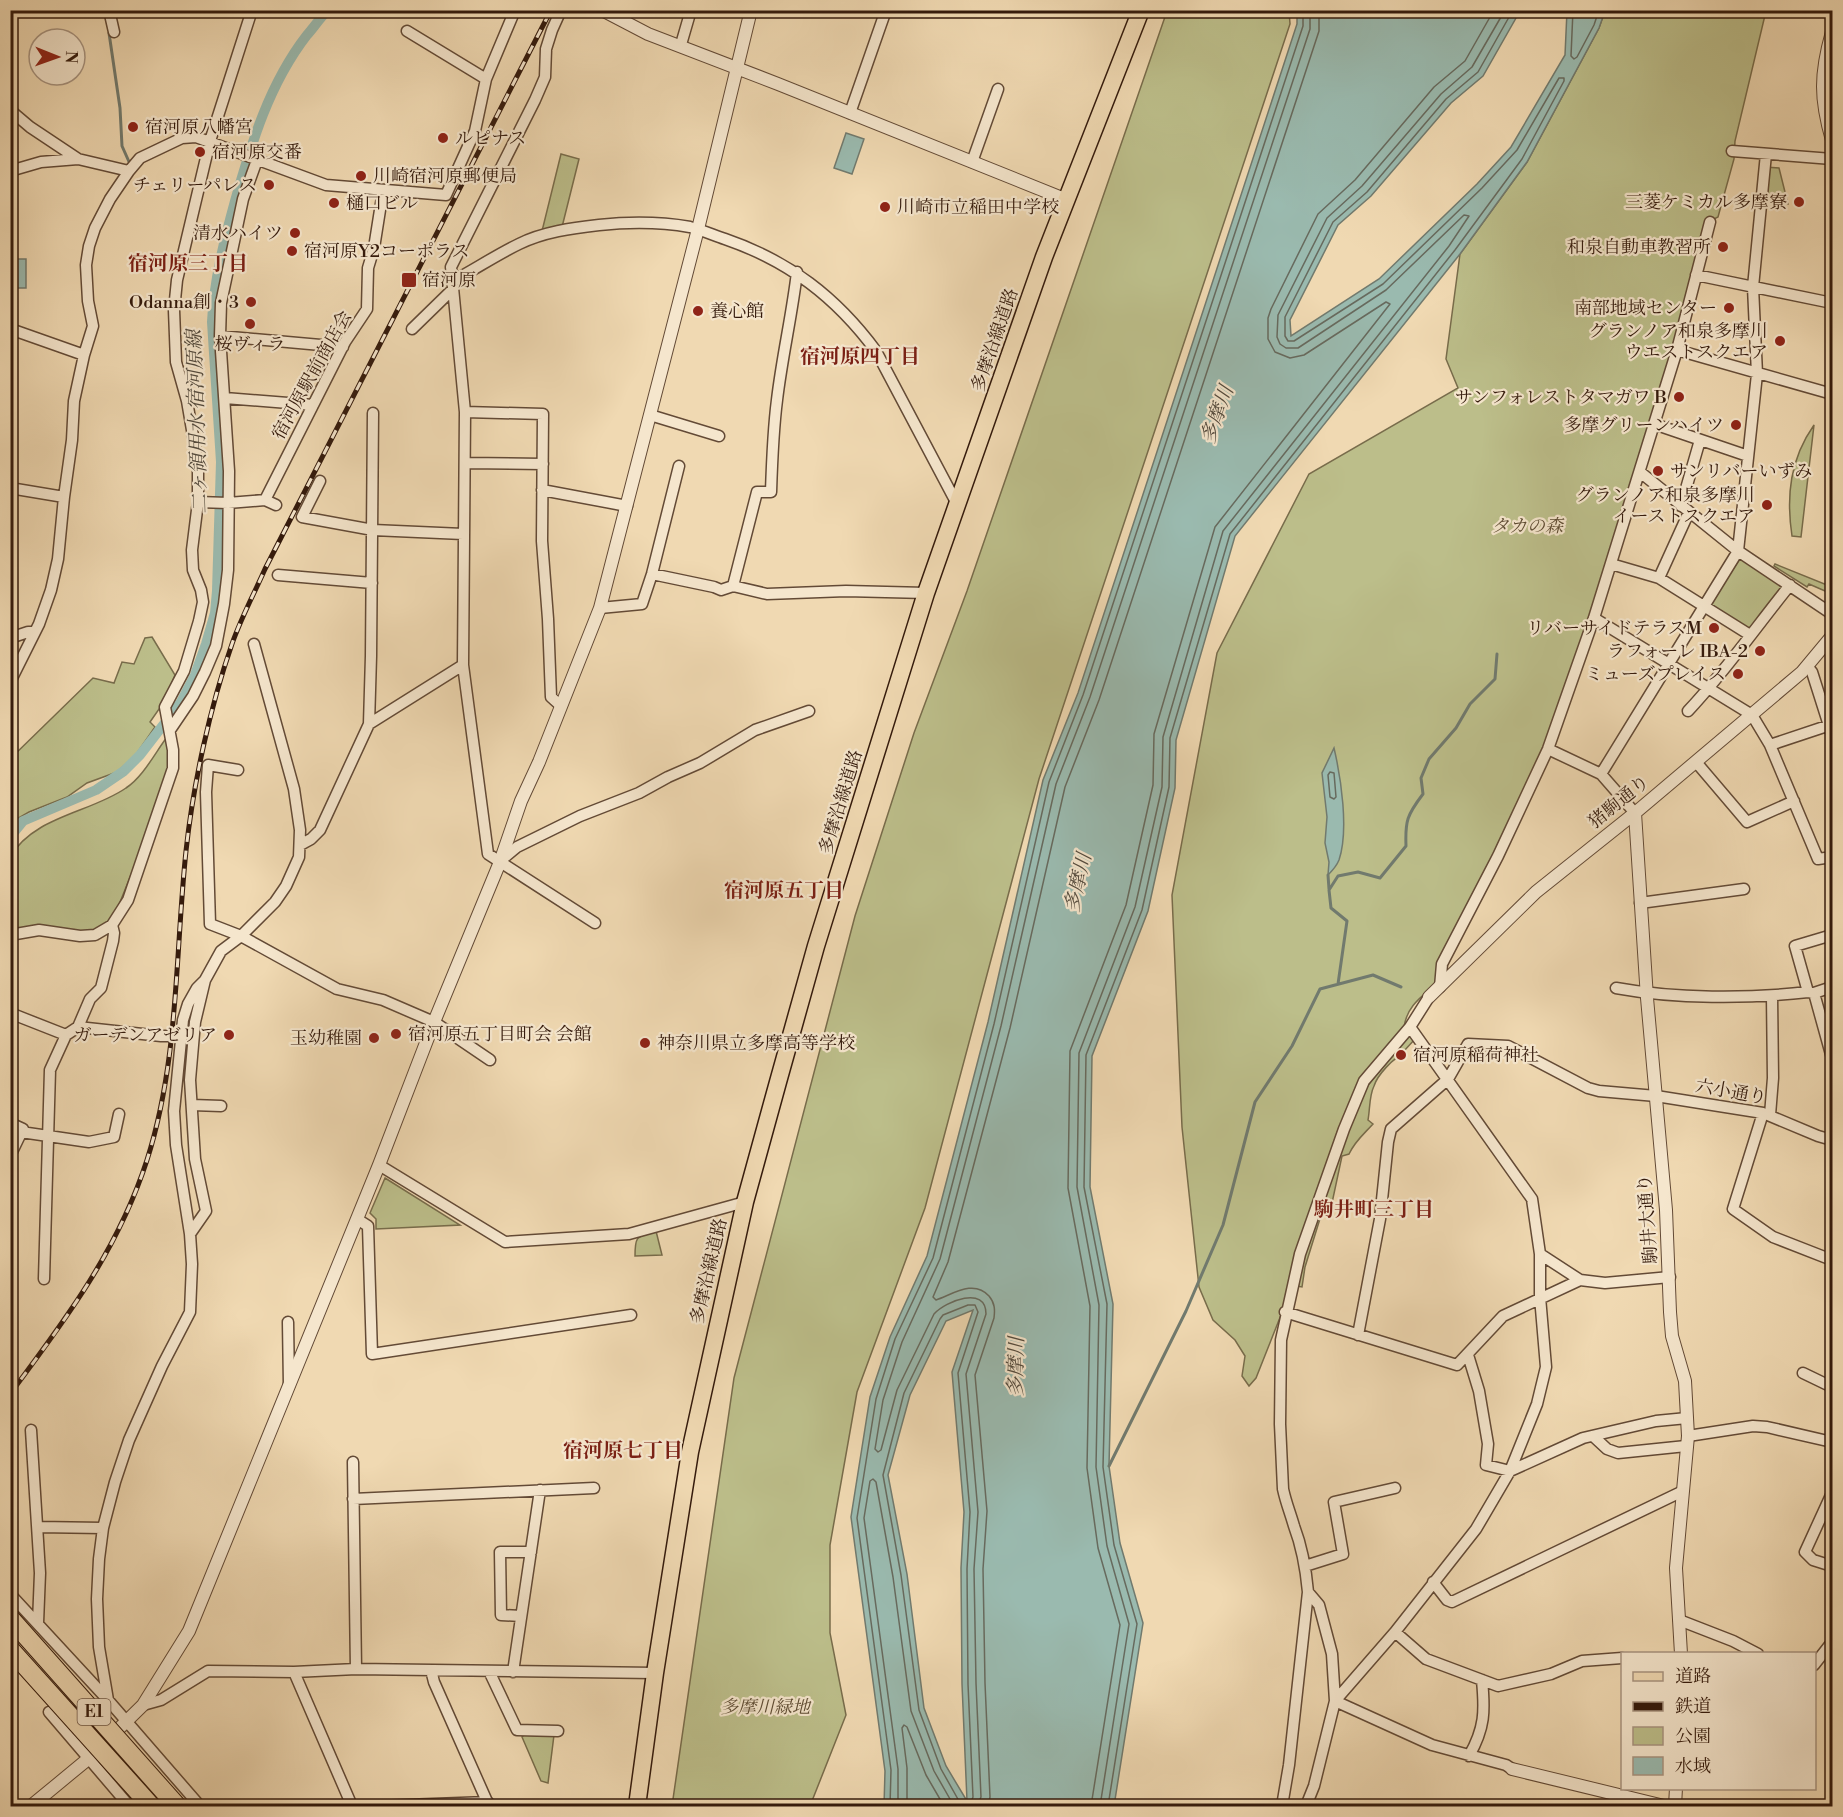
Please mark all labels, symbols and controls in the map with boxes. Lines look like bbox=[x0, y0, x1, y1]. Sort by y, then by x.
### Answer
north arrow bbox=[27, 27, 87, 87]
text: N bbox=[61, 51, 81, 64]
place label: 宿河原八幡宮 bbox=[145, 116, 253, 139]
marker: 宿河原八幡宮 bbox=[126, 120, 140, 134]
place label: ルピナス bbox=[455, 127, 526, 150]
marker: ルピナス bbox=[436, 131, 450, 145]
place label: 宿河原交番 bbox=[212, 141, 302, 164]
marker: 宿河原交番 bbox=[193, 145, 207, 159]
place label: 川崎宿河原郵便局 bbox=[373, 165, 517, 188]
marker: 川崎宿河原郵便局 bbox=[354, 169, 368, 183]
place label: チェリーパレス bbox=[133, 174, 257, 197]
marker: チェリーパレス bbox=[262, 178, 276, 192]
place label: 三菱ケミカル多摩寮 bbox=[1625, 191, 1787, 214]
place label: 樋口ビル bbox=[346, 192, 418, 215]
marker: 三菱ケミカル多摩寮 bbox=[1792, 195, 1806, 209]
marker: 樋口ビル bbox=[327, 196, 341, 210]
place label: 川崎市立稲田中学校 bbox=[897, 196, 1059, 219]
marker: 川崎市立稲田中学校 bbox=[878, 200, 892, 214]
place label: 清水ハイツ bbox=[193, 222, 283, 245]
marker: 清水ハイツ bbox=[288, 226, 302, 240]
place label: 和泉自動車教習所 bbox=[1567, 236, 1711, 259]
place label: 宿河原Y2コーポラス bbox=[304, 240, 470, 263]
marker: 和泉自動車教習所 bbox=[1716, 240, 1730, 254]
marker: 宿河原Y2コーポラス bbox=[285, 244, 299, 258]
district label: 宿河原三丁目 bbox=[128, 252, 248, 277]
place label: 宿河原 bbox=[422, 269, 476, 292]
marker: 宿河原 bbox=[400, 271, 418, 289]
street label: 多摩沿線道路 bbox=[967, 285, 1023, 395]
place label: Odanna創・3 bbox=[129, 291, 239, 314]
marker: Odanna創・3 bbox=[244, 295, 258, 309]
place label: 南部地域センター bbox=[1574, 297, 1717, 320]
place label: 養心館 bbox=[710, 300, 764, 323]
marker: 南部地域センター bbox=[1722, 301, 1736, 315]
marker: 養心館 bbox=[691, 304, 705, 318]
street label: 宿河原駅前商店会 bbox=[267, 306, 357, 444]
marker: 桜ヴィラ bbox=[243, 317, 257, 331]
place label: グランノア和泉多摩川 ウエストスクエア bbox=[1589, 320, 1768, 364]
water label: 二ヶ領用水 宿河原線 bbox=[182, 327, 214, 514]
place label: 桜ヴィラ bbox=[215, 333, 285, 356]
marker: グランノア和泉多摩川 ウエストスクエア bbox=[1773, 334, 1787, 348]
district label: 宿河原四丁目 bbox=[800, 345, 920, 370]
water label: 多摩川 bbox=[1196, 381, 1241, 447]
place label: サンフォレストタマガワ B bbox=[1455, 386, 1667, 409]
marker: サンフォレストタマガワ B bbox=[1672, 390, 1686, 404]
place label: 多摩グリーンハイツ bbox=[1564, 414, 1724, 437]
marker: 多摩グリーンハイツ bbox=[1729, 418, 1743, 432]
place label: サンリバーいずみ bbox=[1670, 460, 1813, 483]
marker: サンリバーいずみ bbox=[1651, 464, 1665, 478]
place label: グランノア和泉多摩川 イーストスクエア bbox=[1576, 484, 1755, 528]
marker: グランノア和泉多摩川 イーストスクエア bbox=[1760, 498, 1774, 512]
park label: タカの森 bbox=[1491, 515, 1565, 538]
place label: リバーサイドテラスM bbox=[1526, 617, 1702, 640]
marker: リバーサイドテラスM bbox=[1707, 621, 1721, 635]
place label: ラフォーレ IBA-2 bbox=[1607, 640, 1748, 663]
marker: ラフォーレ IBA-2 bbox=[1753, 644, 1767, 658]
place label: ミューズプレイス bbox=[1585, 663, 1726, 686]
marker: ミューズプレイス bbox=[1731, 667, 1745, 681]
street label: 多摩沿線道路 bbox=[814, 747, 868, 857]
street label: 猪駒通り bbox=[1584, 770, 1654, 834]
water label: 多摩川 bbox=[1060, 849, 1098, 915]
district label: 宿河原五丁目 bbox=[724, 879, 844, 904]
place label: 宿河原五丁目町会 会館 bbox=[408, 1023, 592, 1046]
place label: ガーデンアゼリア bbox=[74, 1024, 217, 1047]
place label: 玉幼稚園 bbox=[290, 1027, 362, 1050]
marker: 宿河原五丁目町会 会館 bbox=[389, 1027, 403, 1041]
marker: ガーデンアゼリア bbox=[222, 1028, 236, 1042]
marker: 玉幼稚園 bbox=[367, 1031, 381, 1045]
place label: 神奈川県立多摩高等学校 bbox=[657, 1032, 855, 1055]
marker: 神奈川県立多摩高等学校 bbox=[638, 1036, 652, 1050]
place label: 宿河原稲荷神社 bbox=[1413, 1044, 1539, 1067]
marker: 宿河原稲荷神社 bbox=[1394, 1048, 1408, 1062]
street label: 六小通り bbox=[1694, 1074, 1768, 1110]
street label: 駒井大通り bbox=[1633, 1173, 1663, 1265]
district label: 駒井町三丁目 bbox=[1314, 1198, 1434, 1223]
street label: 多摩沿線道路 bbox=[686, 1216, 732, 1326]
water label: 多摩川 bbox=[1004, 1335, 1030, 1397]
district label: 宿河原七丁目 bbox=[563, 1439, 683, 1464]
legend bbox=[1621, 1652, 1816, 1790]
text: 道路 bbox=[1675, 1665, 1711, 1688]
text: 鉄道 bbox=[1675, 1695, 1711, 1718]
park label: 多摩川緑地 bbox=[720, 1696, 812, 1719]
road number: E1 bbox=[78, 1699, 110, 1725]
text: 公園 bbox=[1675, 1725, 1711, 1748]
text: 水域 bbox=[1675, 1755, 1711, 1778]

